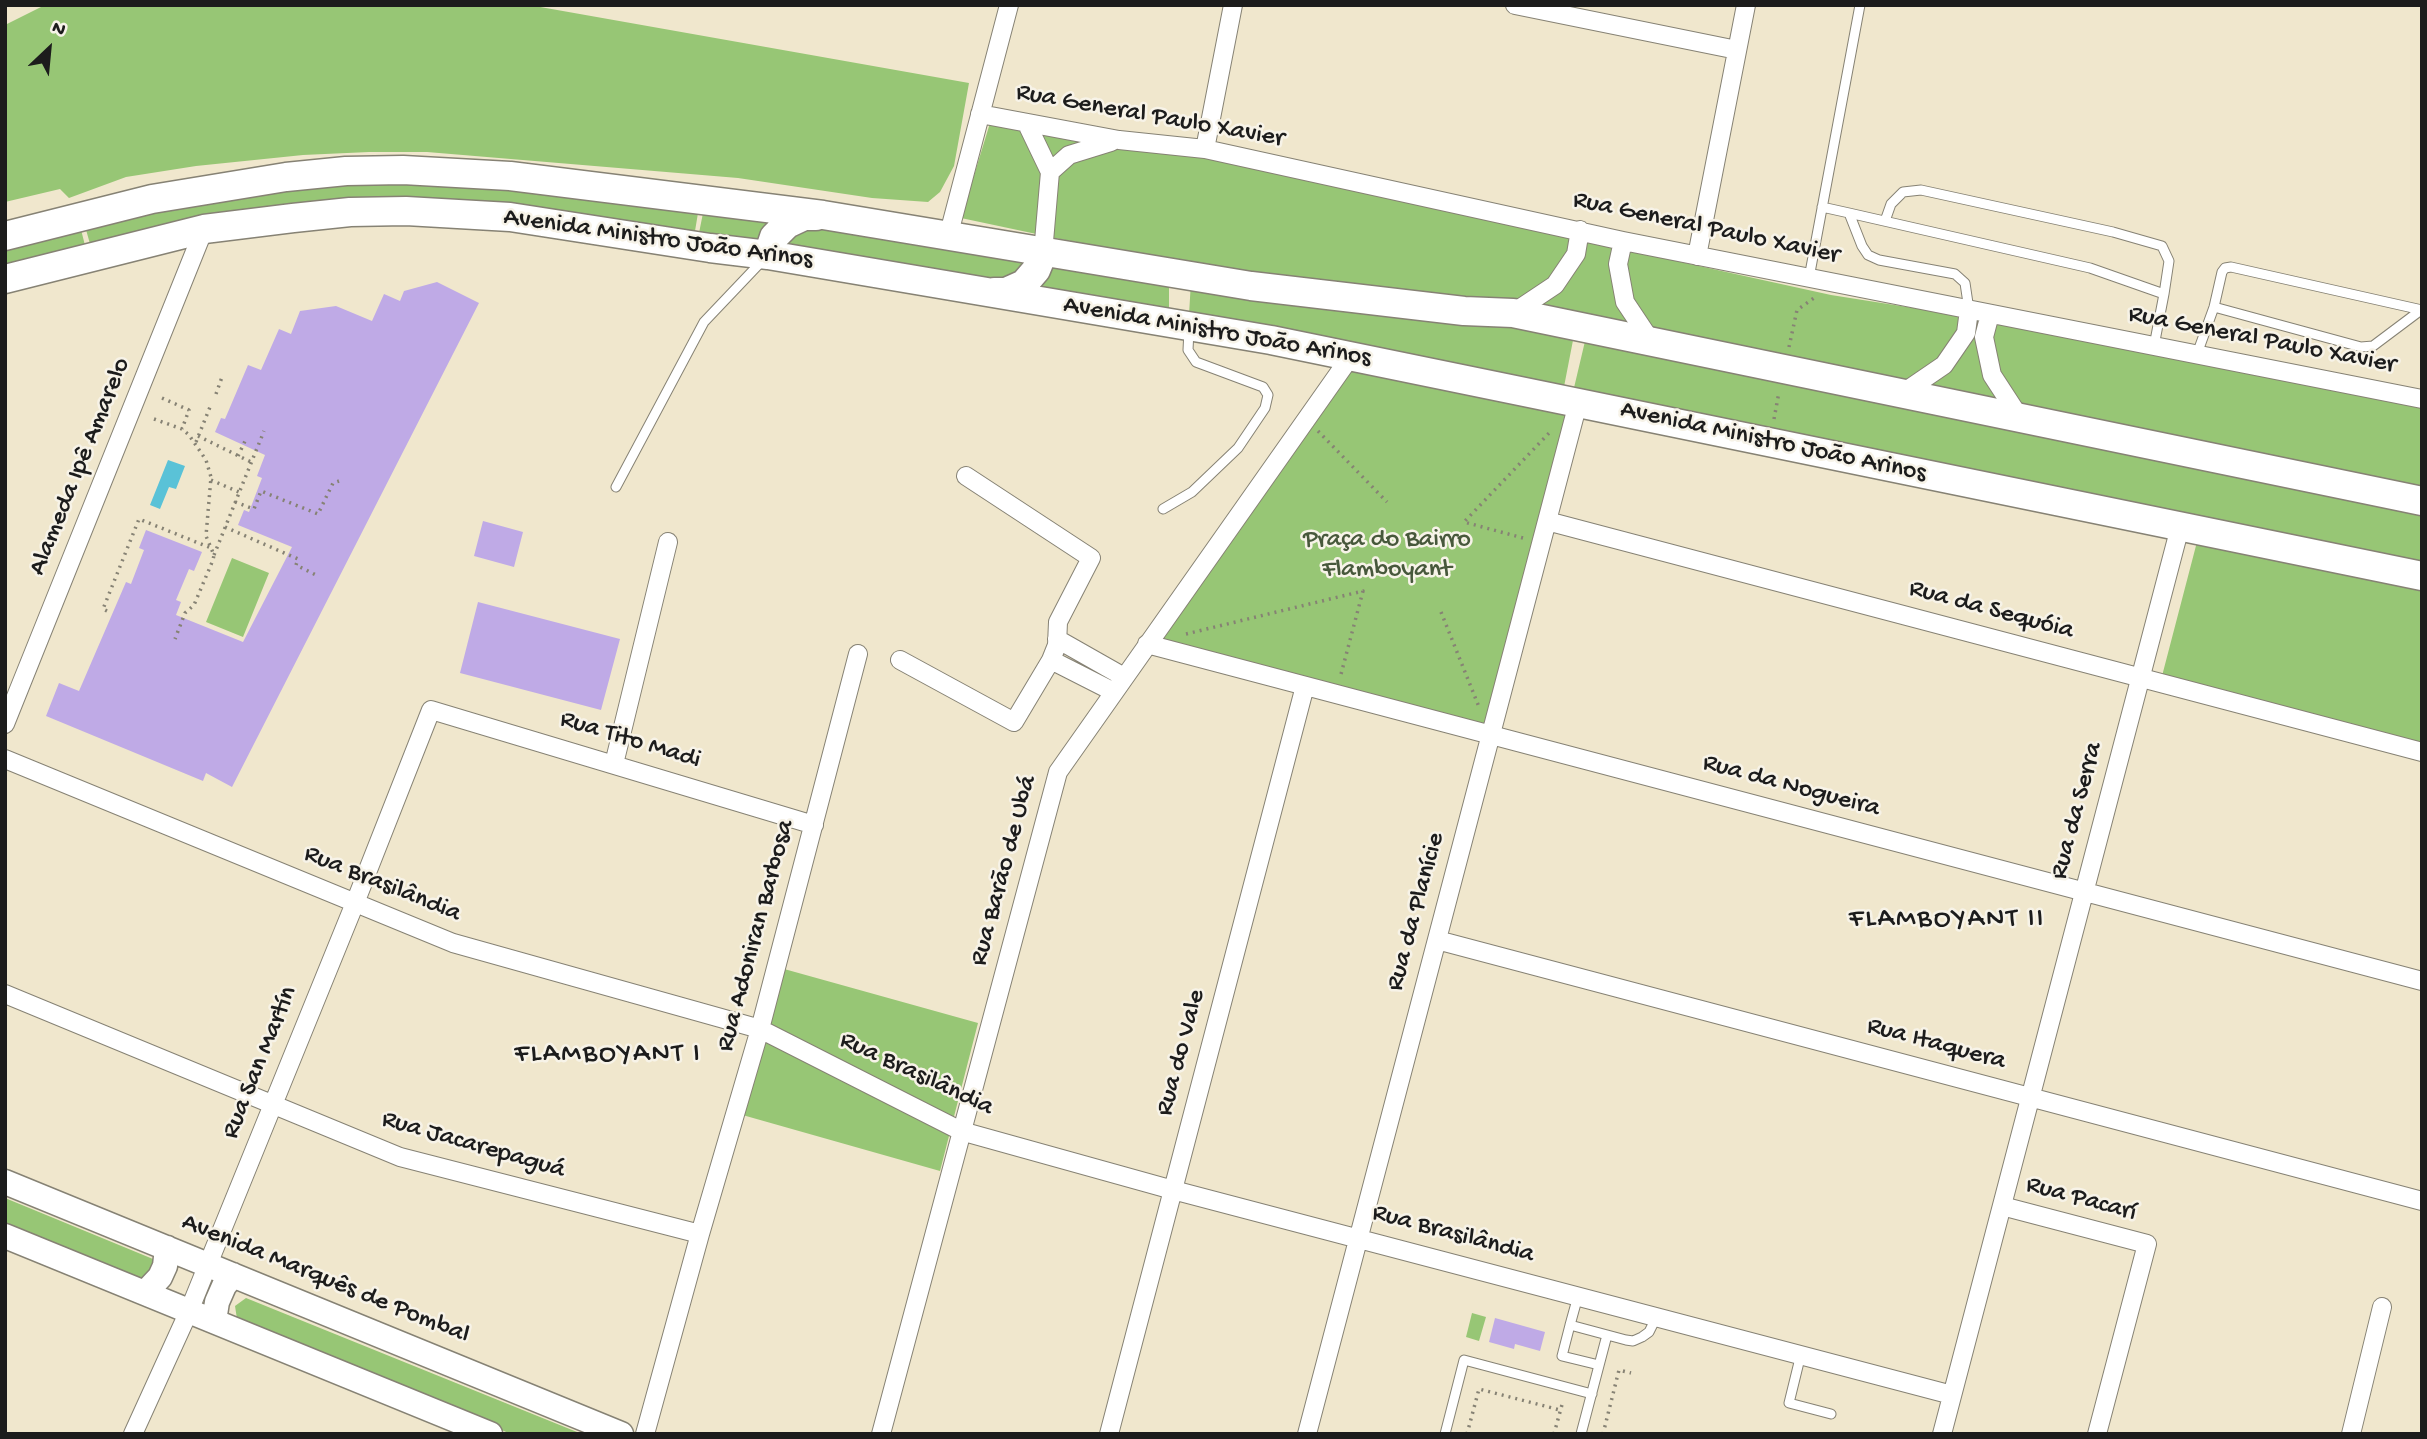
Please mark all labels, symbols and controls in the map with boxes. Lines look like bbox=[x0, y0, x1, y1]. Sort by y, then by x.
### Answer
north arrow bbox=[14, 14, 84, 84]
text: N bbox=[48, 17, 69, 43]
street label: Rua General Paulo Xavier bbox=[1013, 78, 1287, 156]
street label: Rua General Paulo Xavier bbox=[1570, 185, 1842, 273]
street label: Avenida Ministro João Arinos bbox=[501, 203, 815, 277]
street label: Avenida Ministro João Arinos bbox=[1061, 291, 1373, 375]
street label: Rua General Paulo Xavier bbox=[2126, 300, 2398, 382]
street label: Alameda Ipê Amarelo bbox=[23, 354, 139, 580]
street label: Avenida Ministro João Arinos bbox=[1617, 395, 1929, 491]
park label: Praça do Bairro Flamboyant bbox=[1303, 525, 1471, 586]
street label: Rua da Sequóia bbox=[1905, 574, 2077, 648]
street label: Rua Tito Madi bbox=[556, 705, 704, 777]
street label: Rua da Serra bbox=[2045, 739, 2111, 883]
street label: Rua da Nogueira bbox=[1699, 748, 1883, 826]
street label: Rua Barão de Ubá bbox=[965, 773, 1045, 969]
street label: Rua Adoniran Barbosa bbox=[711, 817, 803, 1055]
street label: Rua da Planície bbox=[1381, 829, 1453, 995]
street label: Rua Brasilândia bbox=[299, 839, 465, 931]
district label: FLAMBOYANT II bbox=[1850, 904, 2044, 938]
street label: Rua San Martín bbox=[216, 982, 306, 1144]
street label: Rua do Vale bbox=[1150, 986, 1214, 1120]
street label: Rua Itaquera bbox=[1863, 1011, 2009, 1079]
street label: Rua Brasilândia bbox=[834, 1026, 998, 1124]
district label: FLAMBOYANT I bbox=[516, 1039, 700, 1073]
street label: Rua Jacarepaguá bbox=[378, 1105, 568, 1187]
street label: Rua Pacarí bbox=[2022, 1170, 2140, 1230]
street label: Rua Brasilândia bbox=[1369, 1198, 1537, 1272]
street label: Avenida Marquês de Pombal bbox=[177, 1208, 473, 1352]

